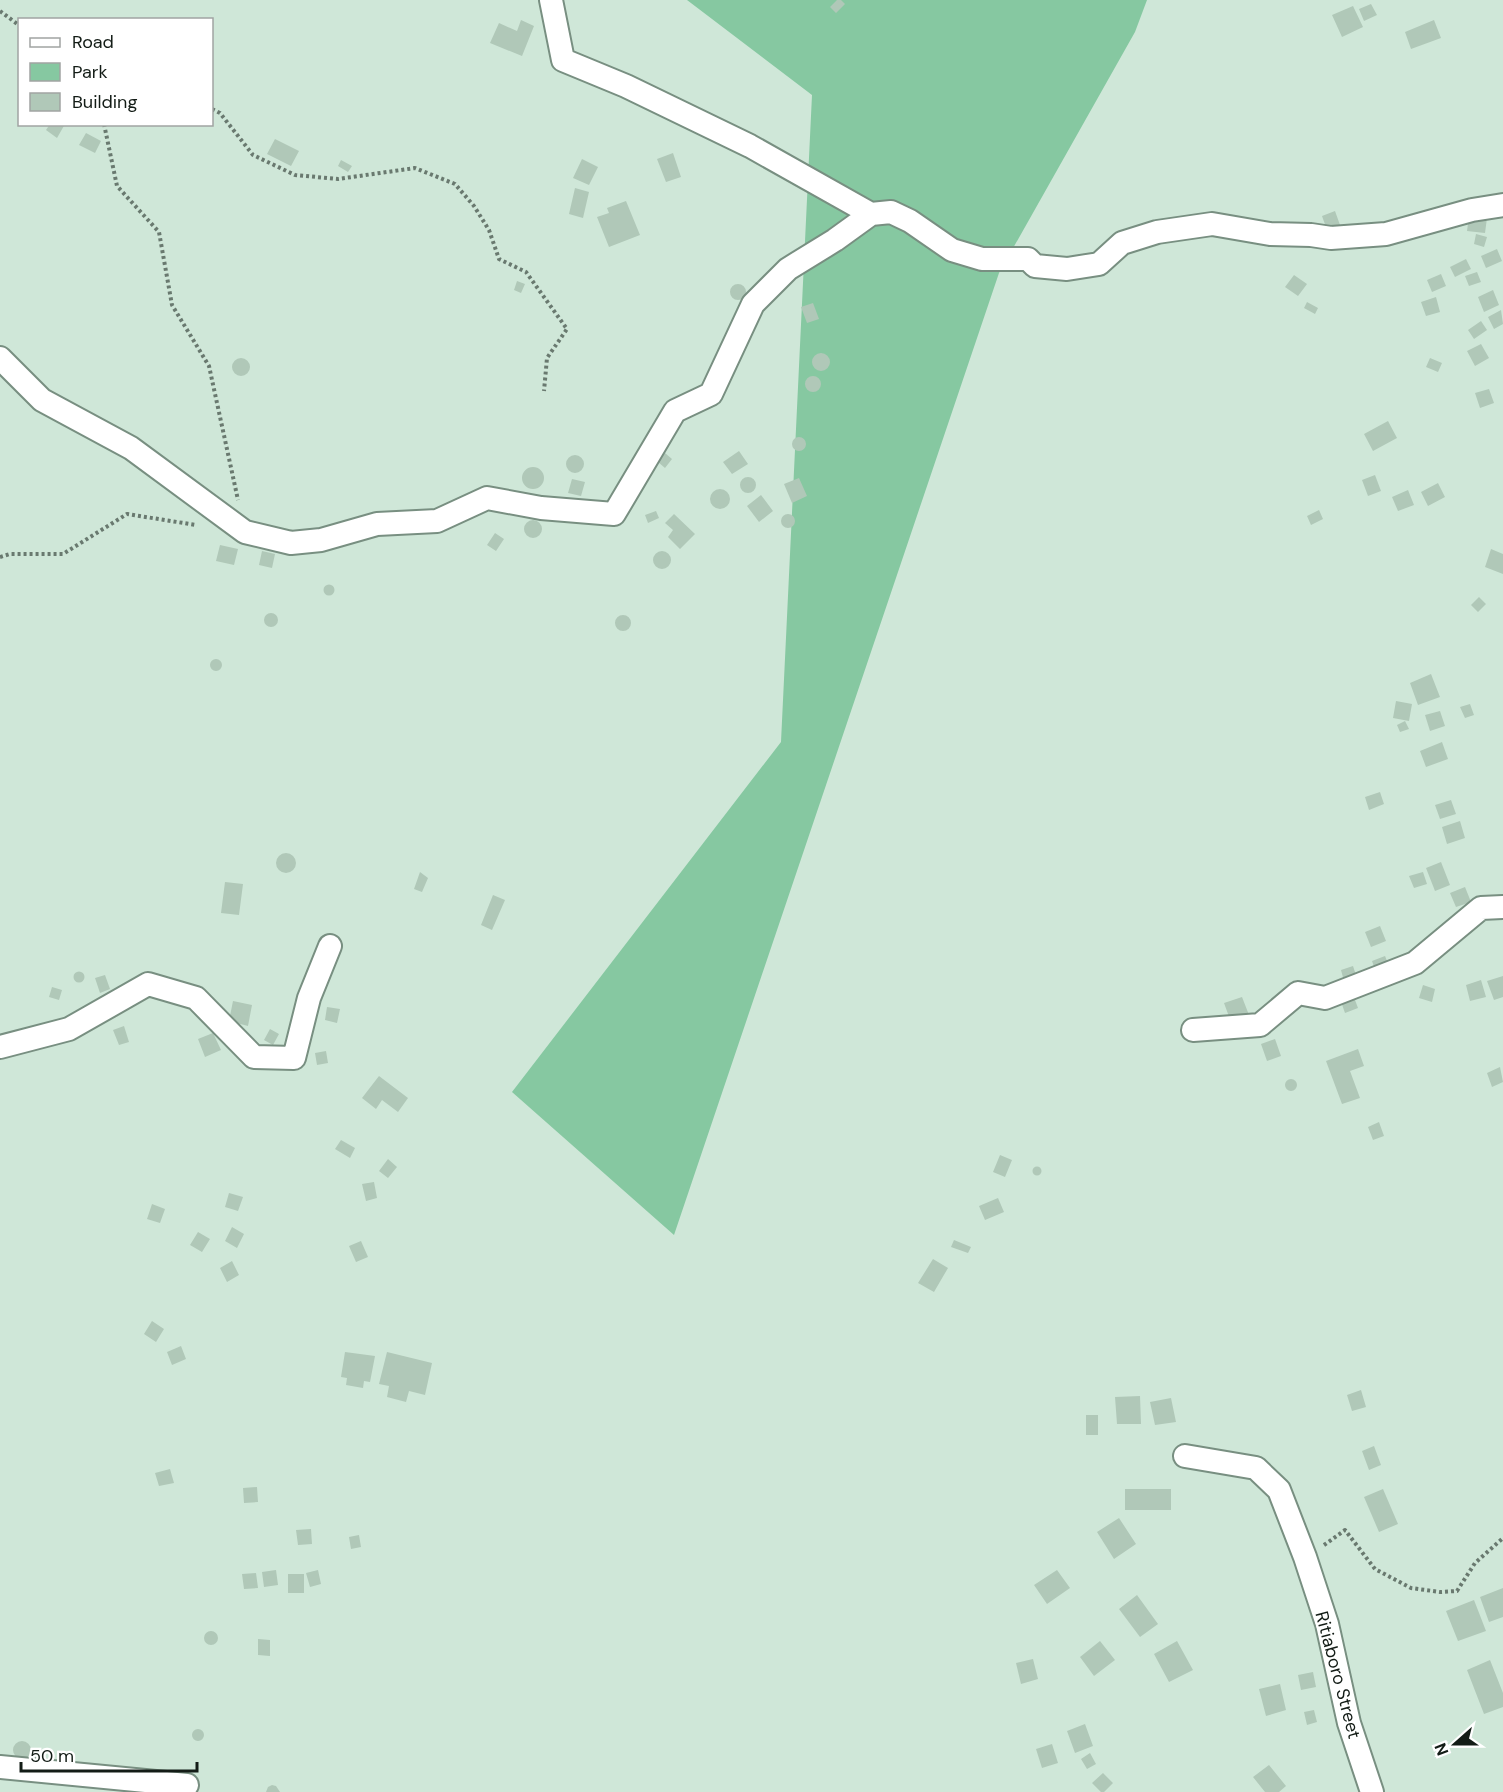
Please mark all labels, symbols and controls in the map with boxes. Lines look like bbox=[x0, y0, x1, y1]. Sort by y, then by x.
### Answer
legend bbox=[18, 18, 213, 126]
text: Road bbox=[72, 30, 114, 54]
text: Park bbox=[72, 60, 108, 84]
text: Building bbox=[72, 90, 137, 114]
street label: Ritiaboro Street bbox=[1309, 1609, 1367, 1741]
north arrow bbox=[1425, 1714, 1485, 1774]
scale bar bbox=[21, 1735, 196, 1773]
text: N bbox=[1430, 1740, 1453, 1758]
text: 50 m bbox=[30, 1744, 74, 1768]

